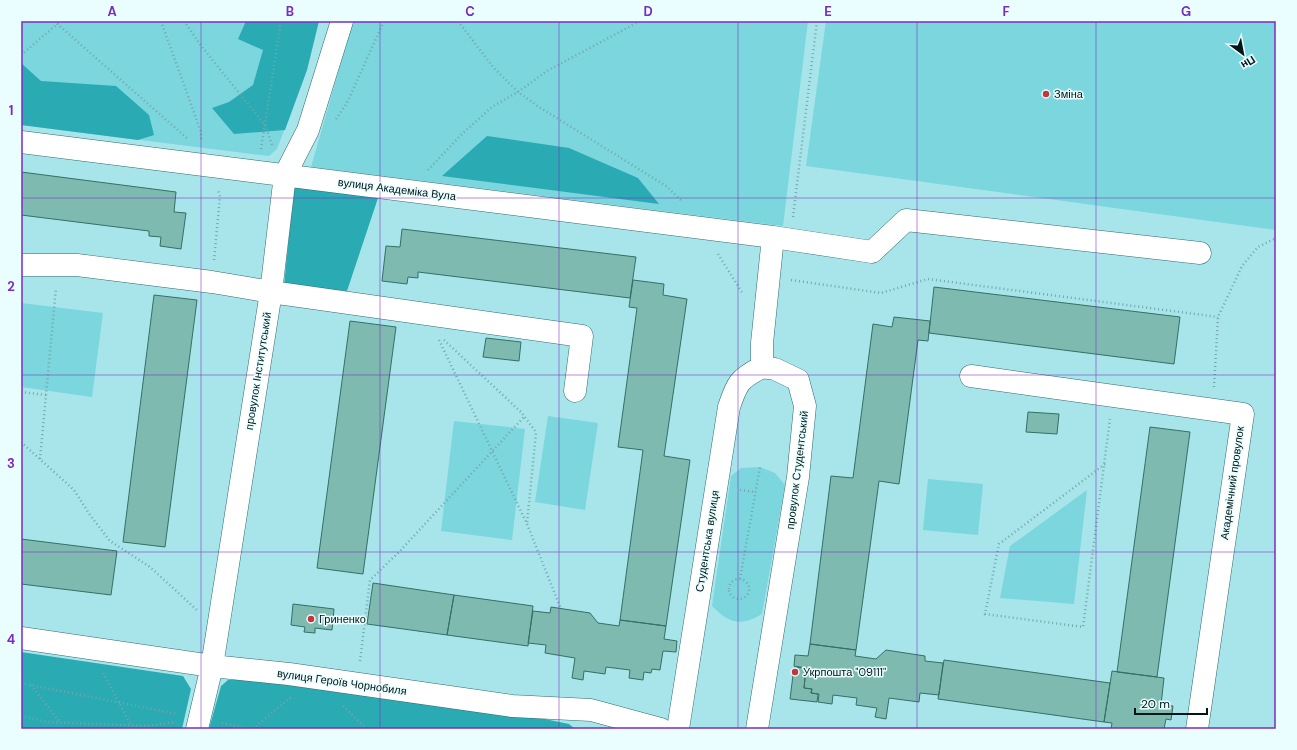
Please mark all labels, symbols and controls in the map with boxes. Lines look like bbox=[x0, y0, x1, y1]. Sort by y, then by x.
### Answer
text: A bbox=[107, 3, 117, 20]
text: B bbox=[286, 3, 294, 20]
text: C bbox=[465, 3, 475, 20]
text: D bbox=[643, 3, 653, 20]
text: E bbox=[824, 3, 832, 20]
text: F bbox=[1002, 3, 1010, 20]
text: G bbox=[1181, 3, 1191, 20]
north arrow bbox=[1223, 34, 1263, 74]
text: Пн bbox=[1238, 53, 1258, 72]
place label: Зміна bbox=[1054, 87, 1084, 101]
marker: Зміна bbox=[1041, 89, 1051, 99]
text: 1 bbox=[9, 102, 13, 119]
street label: вулиця Академіка Вула bbox=[337, 175, 458, 203]
text: 2 bbox=[7, 278, 15, 295]
street label: провулок Інститутський bbox=[242, 311, 274, 431]
street label: провулок Студентський bbox=[783, 410, 811, 530]
street label: Академічний провулок bbox=[1217, 425, 1247, 541]
text: 3 bbox=[7, 455, 15, 472]
street label: Студентська вулиця bbox=[692, 489, 722, 593]
place label: Гриненко bbox=[319, 612, 366, 626]
marker: Гриненко bbox=[306, 614, 316, 624]
text: 4 bbox=[7, 631, 15, 648]
place label: Укрпошта "09111" bbox=[803, 665, 886, 679]
street label: вулиця Героїв Чорнобиля bbox=[276, 666, 408, 698]
marker: Укрпошта "09111" bbox=[790, 667, 800, 677]
scale bar bbox=[1135, 690, 1207, 716]
text: 20 m bbox=[1141, 696, 1170, 712]

